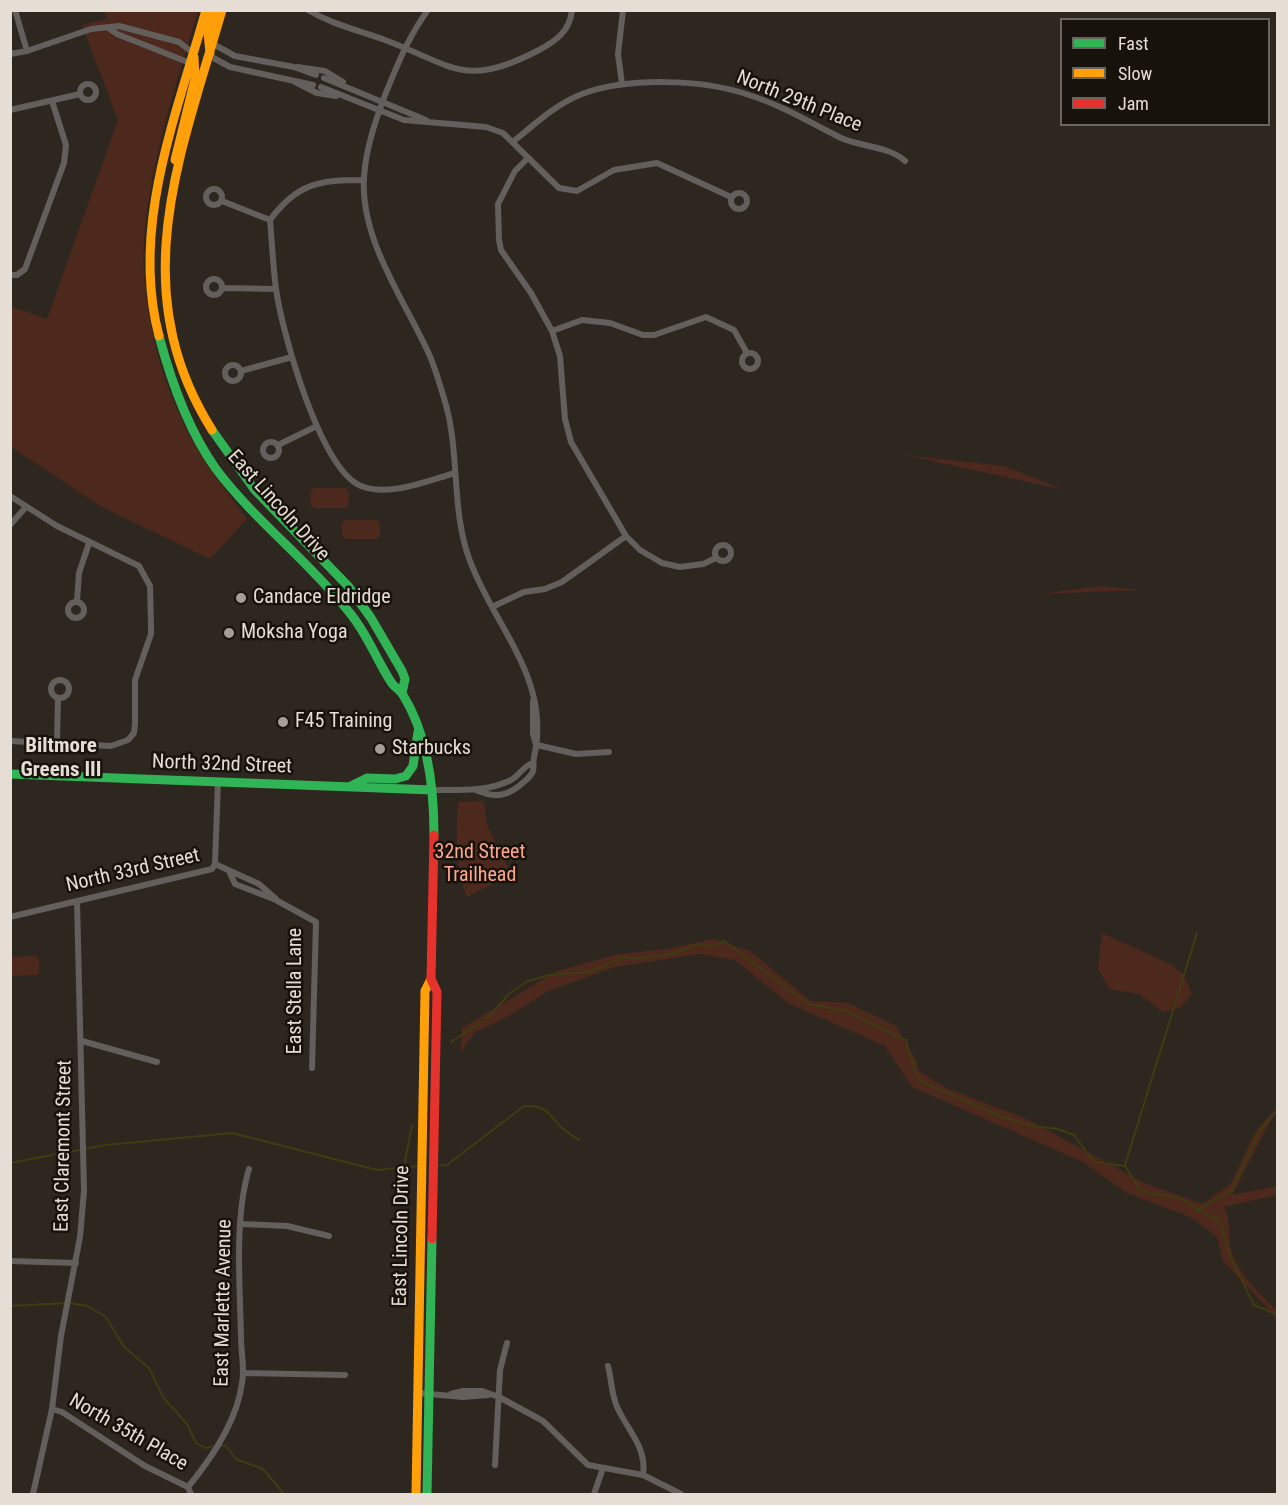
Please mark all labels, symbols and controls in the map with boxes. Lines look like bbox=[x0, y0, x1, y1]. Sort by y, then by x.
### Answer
legend bbox=[1060, 18, 1270, 126]
text: Fast bbox=[1118, 33, 1149, 54]
text: Slow bbox=[1118, 63, 1152, 84]
street label: North 29th Place bbox=[733, 66, 865, 138]
text: Jam bbox=[1118, 93, 1149, 114]
street label: East Lincoln Drive bbox=[222, 446, 334, 566]
place label: Candace Eldridge bbox=[253, 586, 391, 610]
marker: Candace Eldridge bbox=[234, 591, 248, 605]
place label: Moksha Yoga bbox=[241, 621, 347, 645]
marker: Moksha Yoga bbox=[222, 626, 236, 640]
place label: F45 Training bbox=[295, 710, 392, 734]
marker: F45 Training bbox=[276, 715, 290, 729]
district label: Biltmore Greens III bbox=[21, 734, 101, 784]
place label: Starbucks bbox=[392, 737, 471, 761]
marker: Starbucks bbox=[373, 742, 387, 756]
street label: North 32nd Street bbox=[152, 751, 292, 779]
park label: 32nd Street Trailhead bbox=[435, 841, 525, 888]
street label: North 33rd Street bbox=[64, 844, 202, 898]
street label: East Stella Lane bbox=[284, 928, 308, 1054]
street label: East Claremont Street bbox=[51, 1060, 77, 1232]
street label: East Lincoln Drive bbox=[389, 1165, 415, 1307]
street label: East Marlette Avenue bbox=[211, 1219, 237, 1387]
street label: North 35th Place bbox=[64, 1389, 192, 1477]

